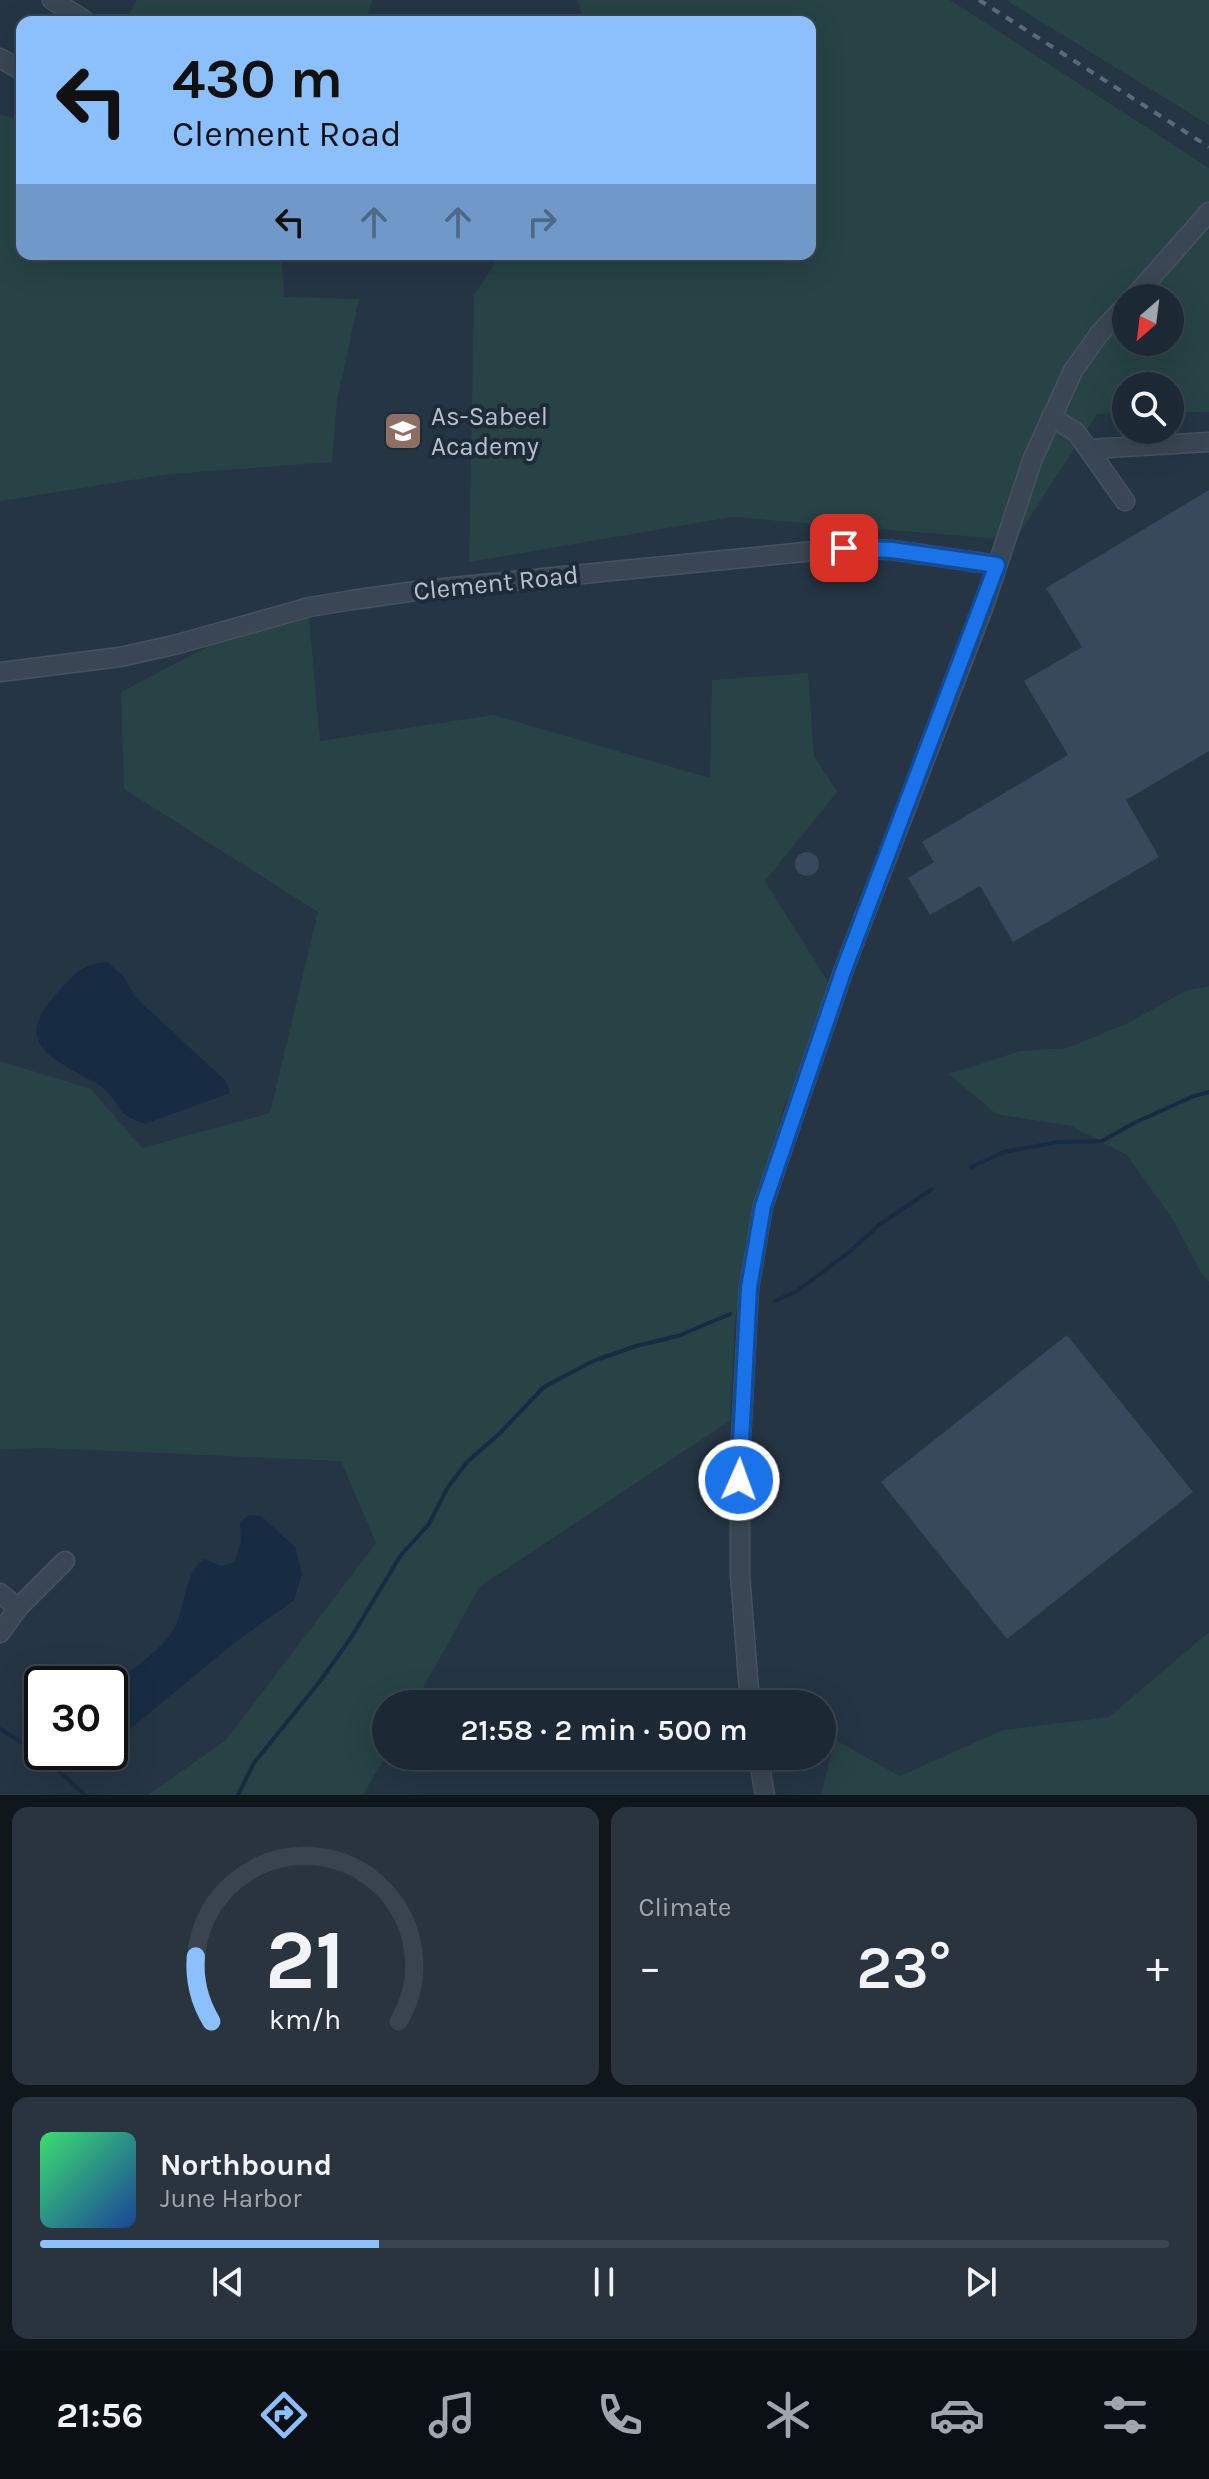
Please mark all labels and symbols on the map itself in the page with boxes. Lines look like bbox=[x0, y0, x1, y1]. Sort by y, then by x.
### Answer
north arrow bbox=[1112, 284, 1184, 356]
place label: As-Sabeel Academy bbox=[431, 401, 548, 462]
school or university icon: As-Sabeel Academy bbox=[382, 410, 424, 452]
pin bbox=[810, 514, 878, 582]
street label: Clement Road bbox=[412, 559, 580, 607]
position arrow bbox=[697, 1438, 781, 1522]
speed limit sign: 30 bbox=[24, 1666, 128, 1770]

